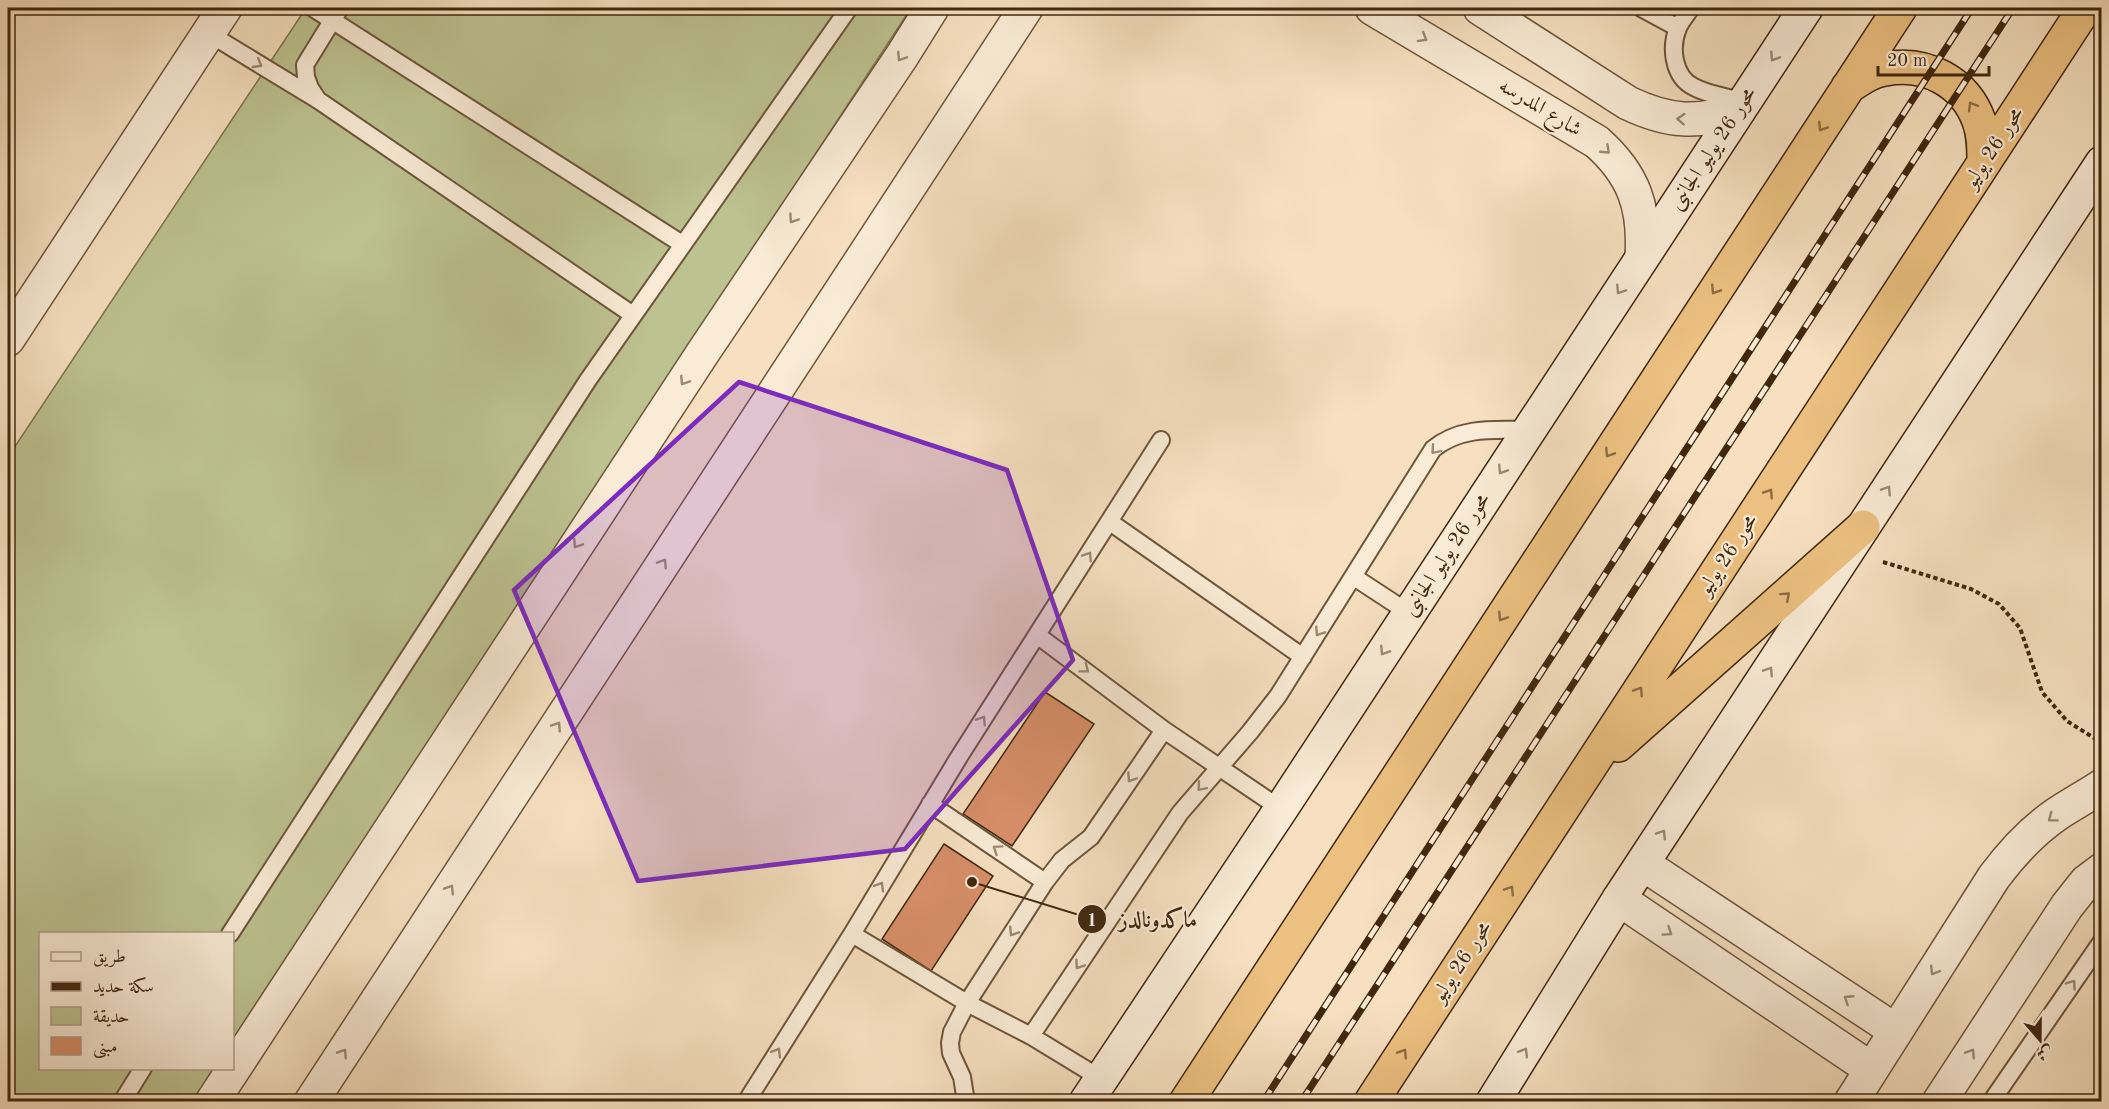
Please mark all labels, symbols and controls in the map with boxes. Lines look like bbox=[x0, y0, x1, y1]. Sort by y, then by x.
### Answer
one-way arrow bbox=[1417, 30, 1427, 42]
scale bar bbox=[1878, 39, 1989, 77]
one-way arrow bbox=[897, 50, 908, 61]
one-way arrow bbox=[1770, 50, 1781, 61]
text: 20 m bbox=[1887, 52, 1927, 70]
one-way arrow bbox=[252, 56, 262, 68]
street label: شارع المدرسه bbox=[1492, 75, 1585, 146]
street label: محور 26 يوليو الجانبى bbox=[1666, 84, 1763, 216]
one-way arrow bbox=[1967, 102, 1979, 112]
street label: محور 26 يوليو bbox=[1959, 104, 2029, 194]
one-way arrow bbox=[1677, 113, 1686, 126]
one-way arrow bbox=[1818, 120, 1829, 131]
one-way arrow bbox=[1599, 143, 1610, 154]
one-way arrow bbox=[788, 213, 800, 223]
one-way arrow bbox=[1617, 283, 1628, 294]
one-way arrow bbox=[1711, 284, 1723, 294]
one-way arrow bbox=[680, 374, 691, 385]
one-way arrow bbox=[1431, 444, 1442, 455]
one-way arrow bbox=[1605, 447, 1616, 458]
one-way arrow bbox=[1499, 464, 1510, 475]
one-way arrow bbox=[1880, 486, 1892, 496]
one-way arrow bbox=[1762, 488, 1773, 499]
street label: محور 26 يوليو الجانبى bbox=[1400, 490, 1497, 622]
street label: محور 26 يوليو bbox=[1693, 511, 1763, 601]
one-way arrow bbox=[573, 537, 584, 548]
one-way arrow bbox=[1080, 552, 1092, 562]
one-way arrow bbox=[656, 559, 667, 570]
one-way arrow bbox=[1779, 592, 1790, 603]
one-way arrow bbox=[1498, 610, 1509, 621]
one-way arrow bbox=[1314, 626, 1326, 636]
one-way arrow bbox=[1380, 644, 1391, 655]
one-way arrow bbox=[1078, 662, 1089, 673]
one-way arrow bbox=[1762, 667, 1774, 677]
one-way arrow bbox=[1632, 687, 1644, 697]
one-way arrow bbox=[975, 716, 986, 727]
one-way arrow bbox=[549, 722, 561, 732]
one-way arrow bbox=[1127, 771, 1138, 782]
one-way arrow bbox=[1197, 780, 1208, 791]
one-way arrow bbox=[2048, 811, 2059, 822]
one-way arrow bbox=[1655, 830, 1667, 840]
one-way arrow bbox=[992, 845, 1003, 856]
one-way arrow bbox=[873, 882, 885, 892]
one-way arrow bbox=[443, 885, 454, 896]
one-way arrow bbox=[1502, 885, 1513, 896]
callout: ماكدونالدز bbox=[1077, 899, 1209, 939]
text: ماكدونالدز bbox=[1116, 906, 1197, 933]
text: 1 bbox=[1087, 912, 1097, 930]
street label: محور 26 يوليو bbox=[1427, 918, 1497, 1008]
one-way arrow bbox=[1009, 925, 1020, 936]
one-way arrow bbox=[1661, 925, 1672, 936]
legend bbox=[39, 932, 234, 1070]
text: طريق bbox=[93, 948, 126, 968]
one-way arrow bbox=[1074, 959, 1086, 969]
one-way arrow bbox=[1930, 965, 1942, 975]
text: سكة حديد bbox=[93, 977, 154, 997]
one-way arrow bbox=[2065, 980, 2076, 991]
one-way arrow bbox=[1843, 995, 1854, 1006]
text: حديقة bbox=[93, 1008, 129, 1027]
north arrow bbox=[2010, 1010, 2070, 1070]
text: مبنى bbox=[93, 1038, 118, 1059]
text: ش bbox=[2034, 1042, 2055, 1062]
one-way arrow bbox=[336, 1048, 347, 1059]
one-way arrow bbox=[770, 1048, 782, 1058]
one-way arrow bbox=[1396, 1048, 1407, 1059]
one-way arrow bbox=[1517, 1048, 1528, 1059]
one-way arrow bbox=[1964, 1048, 1975, 1059]

